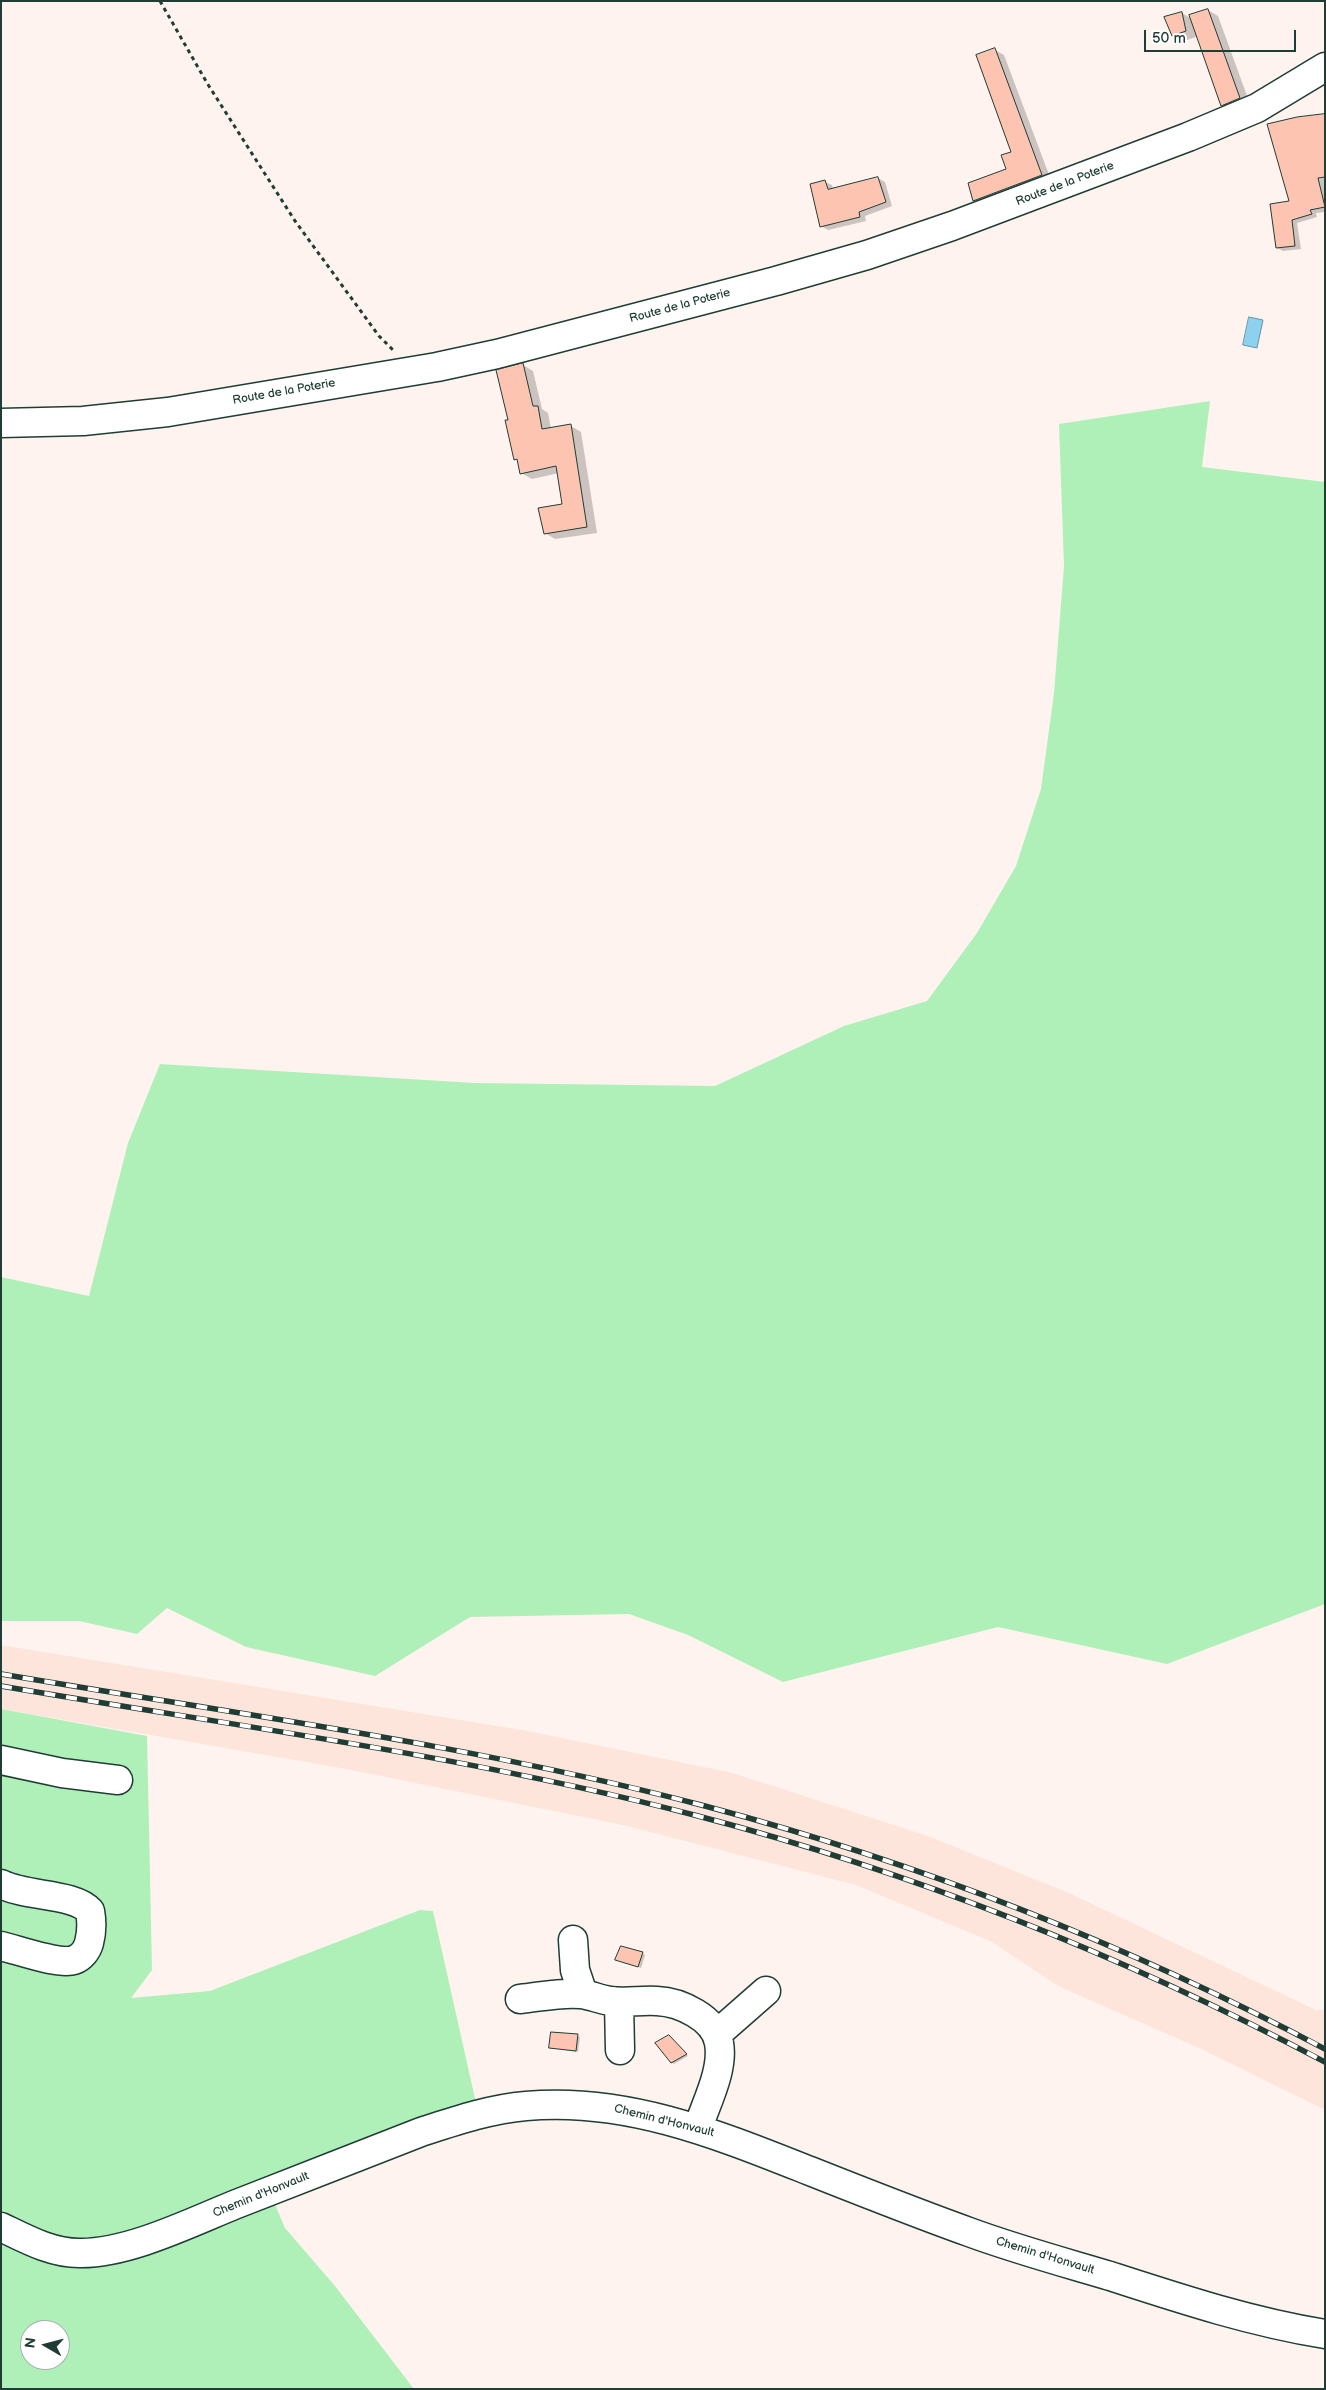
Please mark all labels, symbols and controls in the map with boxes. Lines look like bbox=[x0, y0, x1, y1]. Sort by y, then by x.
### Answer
scale bar bbox=[1146, 20, 1298, 52]
text: 50 m bbox=[1152, 29, 1186, 48]
street label: Route de la Poterie bbox=[1014, 159, 1116, 209]
street label: Route de la Poterie bbox=[628, 286, 732, 326]
street label: Route de la Poterie bbox=[232, 376, 336, 408]
street label: Chemin d'Honvault bbox=[613, 2102, 715, 2140]
street label: Chemin d'Honvault bbox=[211, 2169, 311, 2221]
street label: Chemin d'Honvault bbox=[994, 2234, 1096, 2278]
north arrow bbox=[20, 2320, 70, 2370]
text: N bbox=[21, 2337, 40, 2349]

